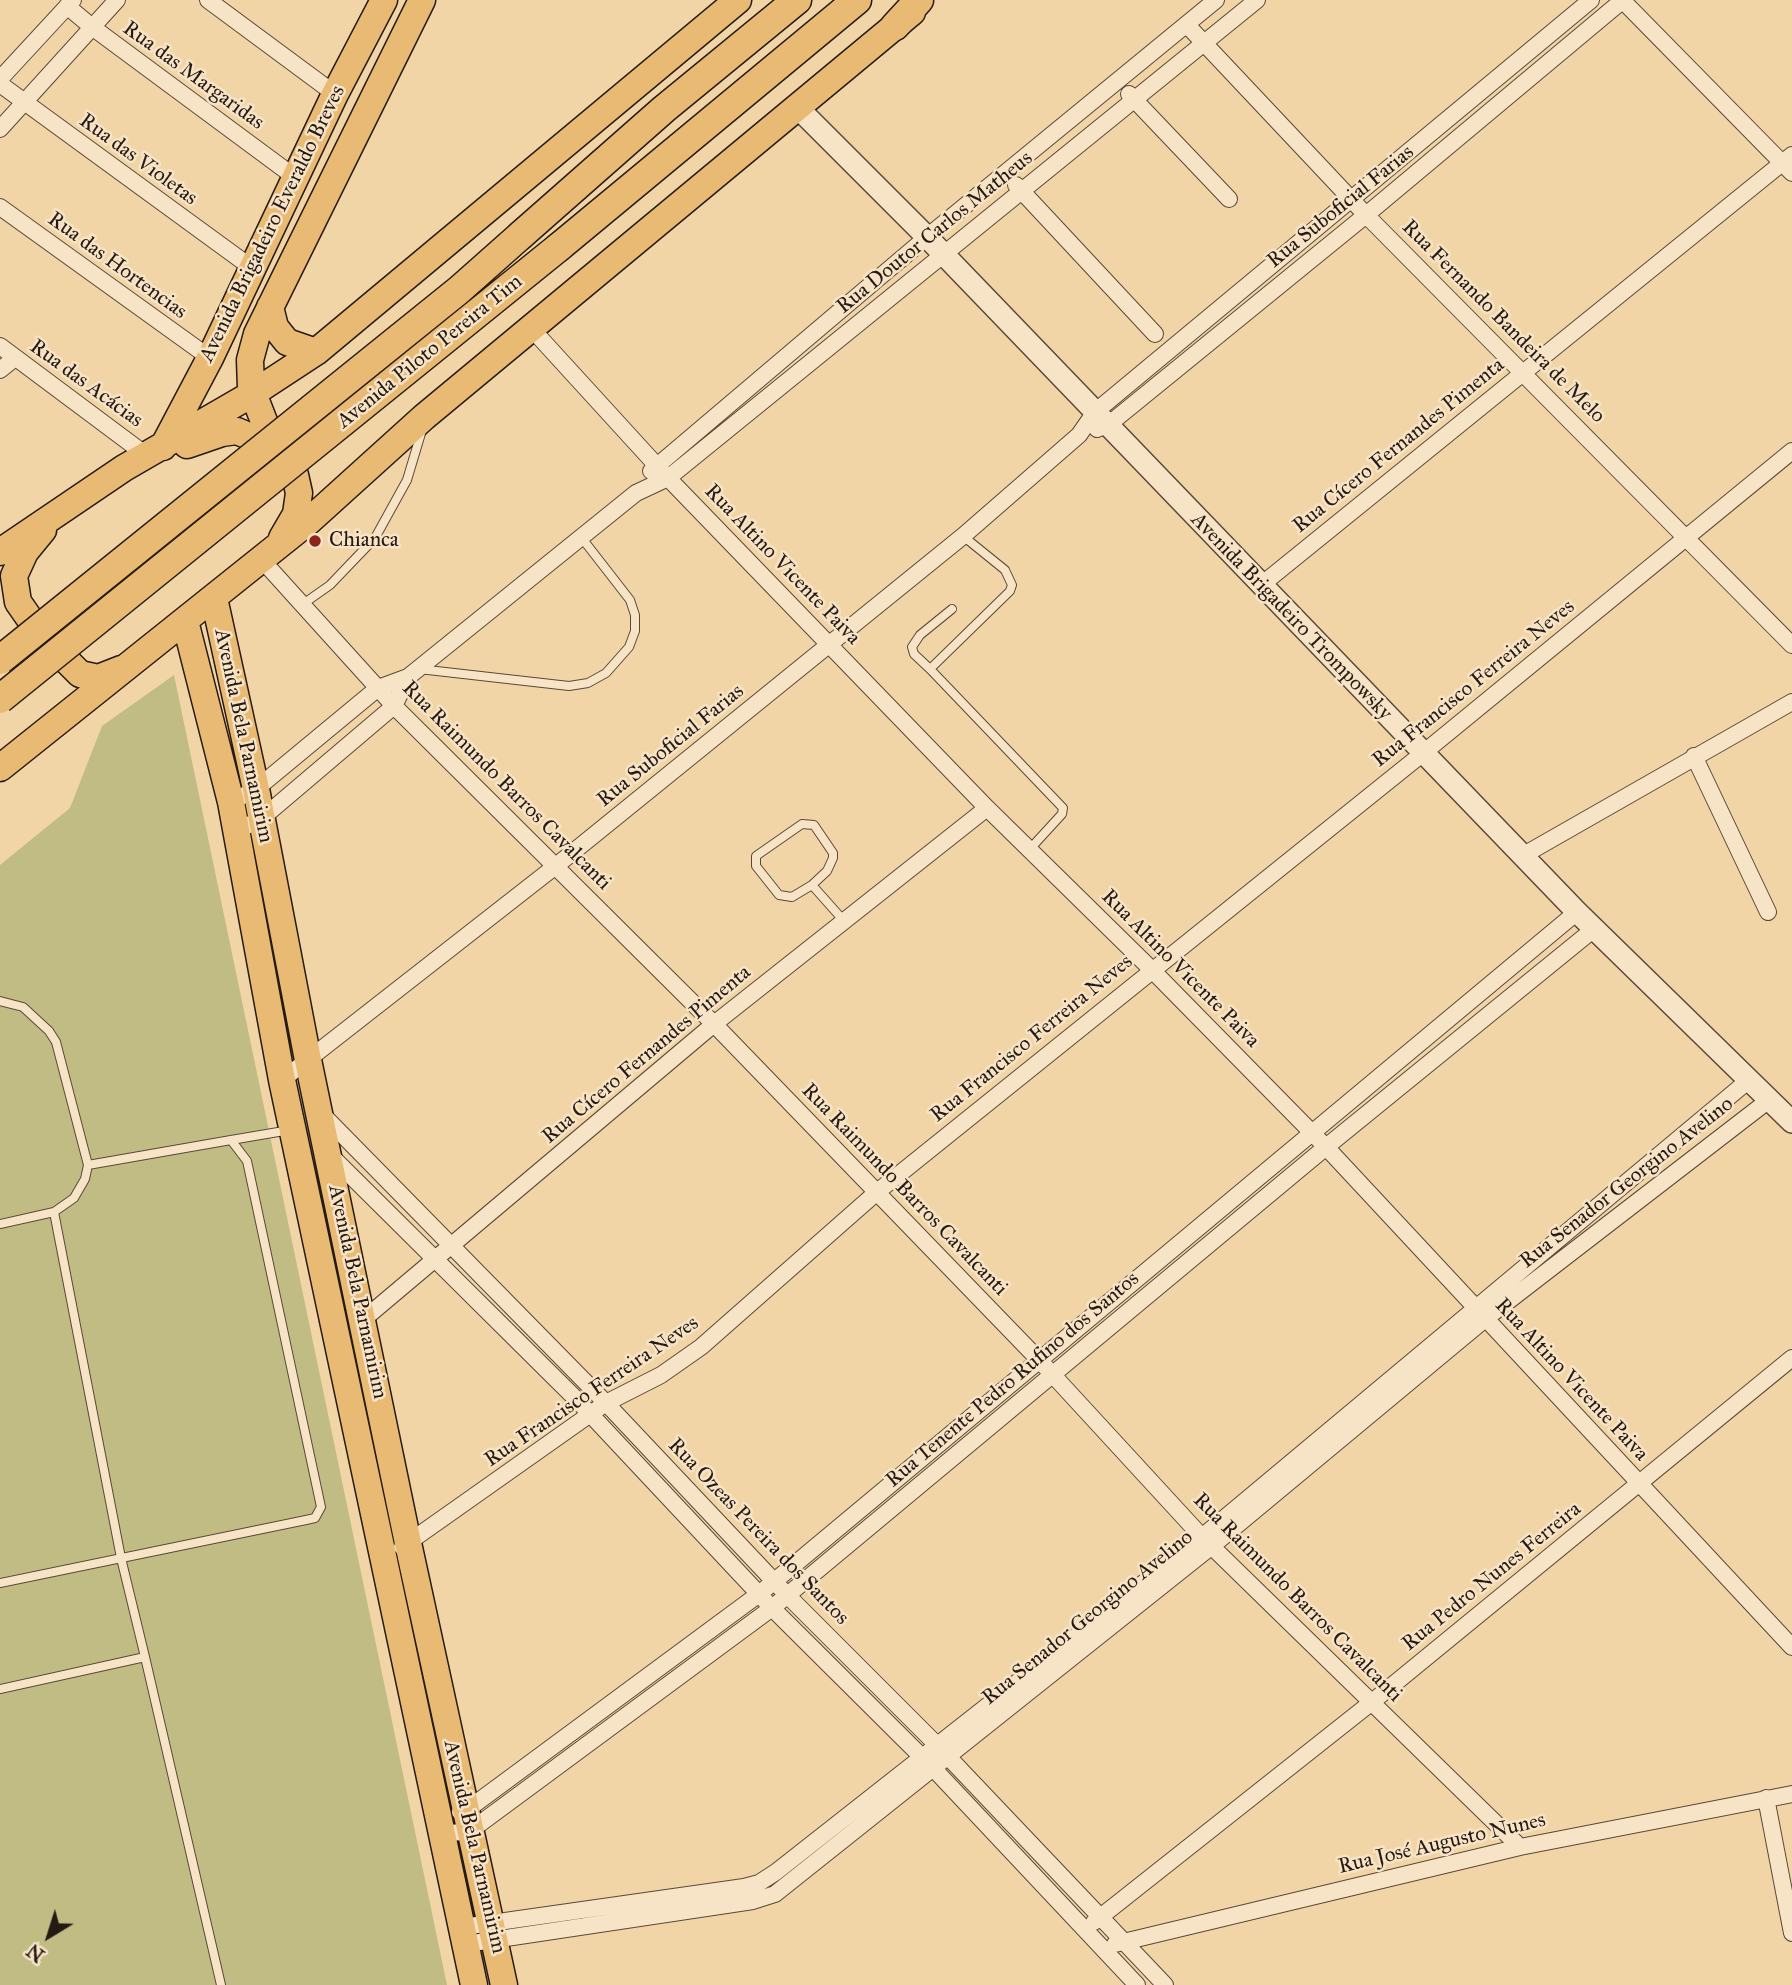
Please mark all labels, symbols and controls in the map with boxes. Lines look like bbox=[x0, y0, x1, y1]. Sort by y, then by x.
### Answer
street label: Rua das Margaridas bbox=[117, 16, 269, 136]
street label: Avenida Brigadeiro Everaldo Breves bbox=[195, 81, 351, 367]
street label: Rua das Violetas bbox=[74, 109, 202, 211]
street label: Rua Suboficial Farias bbox=[1263, 140, 1419, 274]
street label: Rua Doutor Carlos Matheus bbox=[832, 146, 1038, 320]
street label: Rua das Hortencias bbox=[42, 207, 192, 325]
street label: Rua Fernando Bandeira de Melo bbox=[1396, 215, 1610, 429]
street label: Avenida Piloto Pereira Tim bbox=[332, 269, 528, 435]
street label: Rua das Acácias bbox=[25, 335, 147, 433]
street label: Rua Cícero Fernandes Pimenta bbox=[1288, 353, 1510, 539]
street label: Rua Altino Vicente Paiva bbox=[699, 479, 865, 651]
street label: Avenida Brigadeiro Trompowsky bbox=[1185, 508, 1397, 726]
place label: Chianca bbox=[329, 528, 399, 554]
marker: Chianca bbox=[307, 533, 323, 549]
street label: Rua Francisco Ferreira Neves bbox=[1368, 595, 1580, 773]
street label: Avenida Bela Parnamirim bbox=[208, 627, 278, 845]
street label: Rua Raimundo Barros Cavalcanti bbox=[396, 676, 616, 896]
street label: Rua Suboficial Farias bbox=[593, 679, 749, 813]
street label: Rua Altino Vicente Paiva bbox=[1096, 885, 1264, 1053]
street label: Rua Francisco Ferreira Neves bbox=[926, 950, 1138, 1128]
street label: Rua Cícero Fernandes Pimenta bbox=[538, 960, 756, 1150]
street label: Rua Raimundo Barros Cavalcanti bbox=[796, 1079, 1012, 1301]
street label: Rua Senador Georgino Avelino bbox=[1515, 1092, 1739, 1274]
street label: Avenida Bela Parnamirim bbox=[322, 1183, 392, 1401]
street label: Rua Tenente Pedro Rufino dos Santos bbox=[881, 1267, 1145, 1493]
street label: Rua Altino Vicente Paiva bbox=[1489, 1293, 1653, 1467]
street label: Rua Francisco Ferreira Neves bbox=[480, 1311, 704, 1473]
street label: Rua Ozeas Pereira dos Santos bbox=[662, 1433, 854, 1631]
street label: Rua Raimundo Barros Cavalcanti bbox=[1187, 1488, 1407, 1708]
street label: Rua Pedro Nunes Ferreira bbox=[1397, 1497, 1587, 1657]
street label: Rua Senador Georgino Avelino bbox=[977, 1525, 1199, 1711]
street label: Avenida Bela Parnamirim bbox=[437, 1738, 511, 1956]
street label: Rua José Augusto Nunes bbox=[1336, 1808, 1548, 1880]
north arrow bbox=[14, 1901, 84, 1971]
text: N bbox=[22, 1939, 49, 1967]

